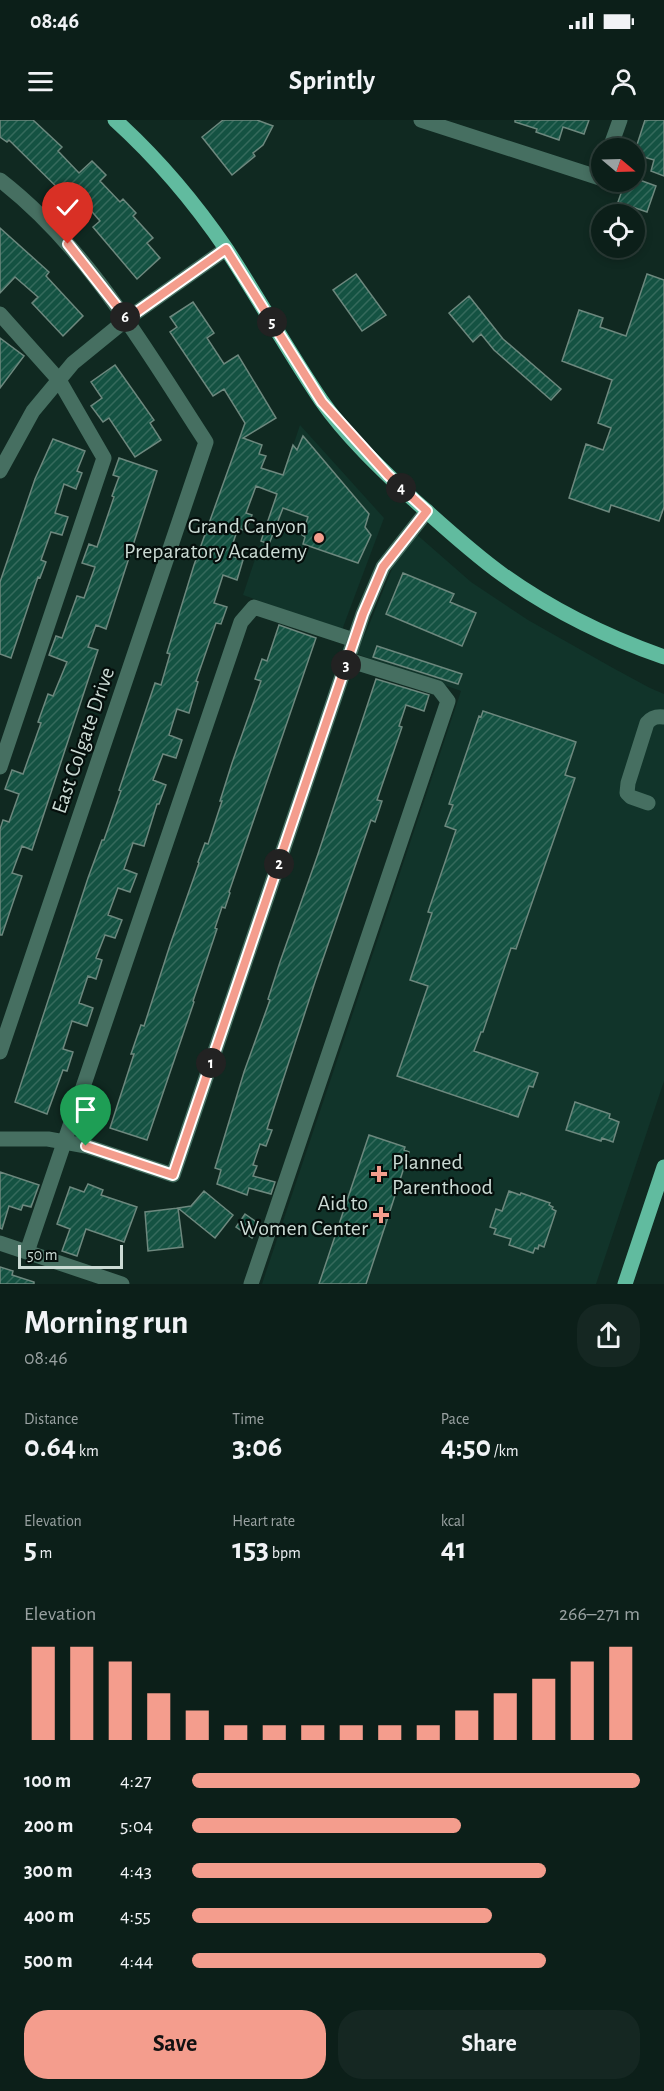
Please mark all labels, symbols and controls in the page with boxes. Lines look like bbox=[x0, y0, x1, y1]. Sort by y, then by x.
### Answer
text: 08:46 bbox=[30, 10, 79, 32]
icon: menu bbox=[24, 65, 57, 98]
icon: person bbox=[607, 65, 640, 98]
text: Sprintly bbox=[289, 67, 375, 94]
north arrow bbox=[591, 138, 645, 192]
map controls bbox=[591, 138, 645, 258]
pin bbox=[42, 182, 93, 244]
icon: check bbox=[51, 191, 84, 224]
button: locate bbox=[591, 204, 645, 258]
pin: 6 bbox=[110, 302, 140, 332]
pin: 5 bbox=[257, 307, 287, 337]
text: 6 bbox=[121, 309, 129, 325]
text: 5 bbox=[269, 314, 275, 330]
pin: 4 bbox=[386, 473, 416, 503]
text: 4 bbox=[397, 480, 405, 496]
place label: Grand Canyon Preparatory Academy bbox=[124, 515, 308, 562]
marker: Grand Canyon Preparatory Academy bbox=[312, 531, 326, 545]
pin: 3 bbox=[331, 650, 361, 680]
text: 3 bbox=[343, 657, 349, 673]
street label: East Colgate Drive bbox=[48, 664, 118, 816]
pin: 2 bbox=[264, 849, 294, 879]
text: 2 bbox=[275, 856, 283, 872]
pin: 1 bbox=[196, 1048, 226, 1078]
text: 1 bbox=[208, 1055, 214, 1071]
pin bbox=[60, 1084, 111, 1146]
icon: arrive bbox=[69, 1093, 102, 1126]
place label: Planned Parenthood bbox=[392, 1151, 493, 1198]
marker: Planned Parenthood bbox=[370, 1165, 388, 1183]
place label: Aid to Women Center bbox=[240, 1192, 368, 1239]
marker: Aid to Women Center bbox=[372, 1206, 390, 1224]
scale bar bbox=[18, 1242, 123, 1270]
text: 50 m bbox=[27, 1247, 58, 1263]
button: share bbox=[577, 1304, 640, 1367]
text: Morning run bbox=[24, 1307, 188, 1340]
text: 08:46 bbox=[24, 1348, 68, 1368]
text: Distance bbox=[24, 1411, 78, 1427]
text: Time bbox=[232, 1411, 264, 1427]
text: Pace bbox=[441, 1411, 469, 1427]
text: 0.64 bbox=[24, 1432, 76, 1462]
text: 3:06 bbox=[232, 1432, 282, 1462]
text: 4:50 bbox=[441, 1432, 491, 1462]
text: km bbox=[76, 1443, 99, 1459]
text: /km bbox=[491, 1443, 519, 1459]
text: Elevation bbox=[24, 1513, 82, 1529]
text: Heart rate bbox=[232, 1513, 295, 1529]
text: kcal bbox=[441, 1513, 465, 1529]
text: 5 bbox=[24, 1534, 37, 1564]
text: 153 bbox=[232, 1534, 269, 1564]
text: 41 bbox=[441, 1534, 467, 1564]
text: m bbox=[37, 1545, 52, 1561]
text: bpm bbox=[269, 1545, 301, 1561]
text: Elevation bbox=[24, 1604, 96, 1624]
text: 266–271 m bbox=[559, 1604, 640, 1624]
text: 100 m bbox=[24, 1771, 71, 1791]
text: 4:27 bbox=[120, 1771, 152, 1791]
text: 200 m bbox=[24, 1816, 73, 1836]
text: 5:04 bbox=[120, 1816, 153, 1836]
text: 300 m bbox=[24, 1861, 73, 1881]
text: 4:43 bbox=[120, 1861, 152, 1881]
text: 400 m bbox=[24, 1906, 74, 1926]
text: 4:55 bbox=[120, 1906, 151, 1926]
text: 500 m bbox=[24, 1951, 73, 1971]
text: 4:44 bbox=[120, 1951, 153, 1971]
button: Save bbox=[24, 2010, 326, 2079]
button: Share bbox=[338, 2010, 640, 2079]

